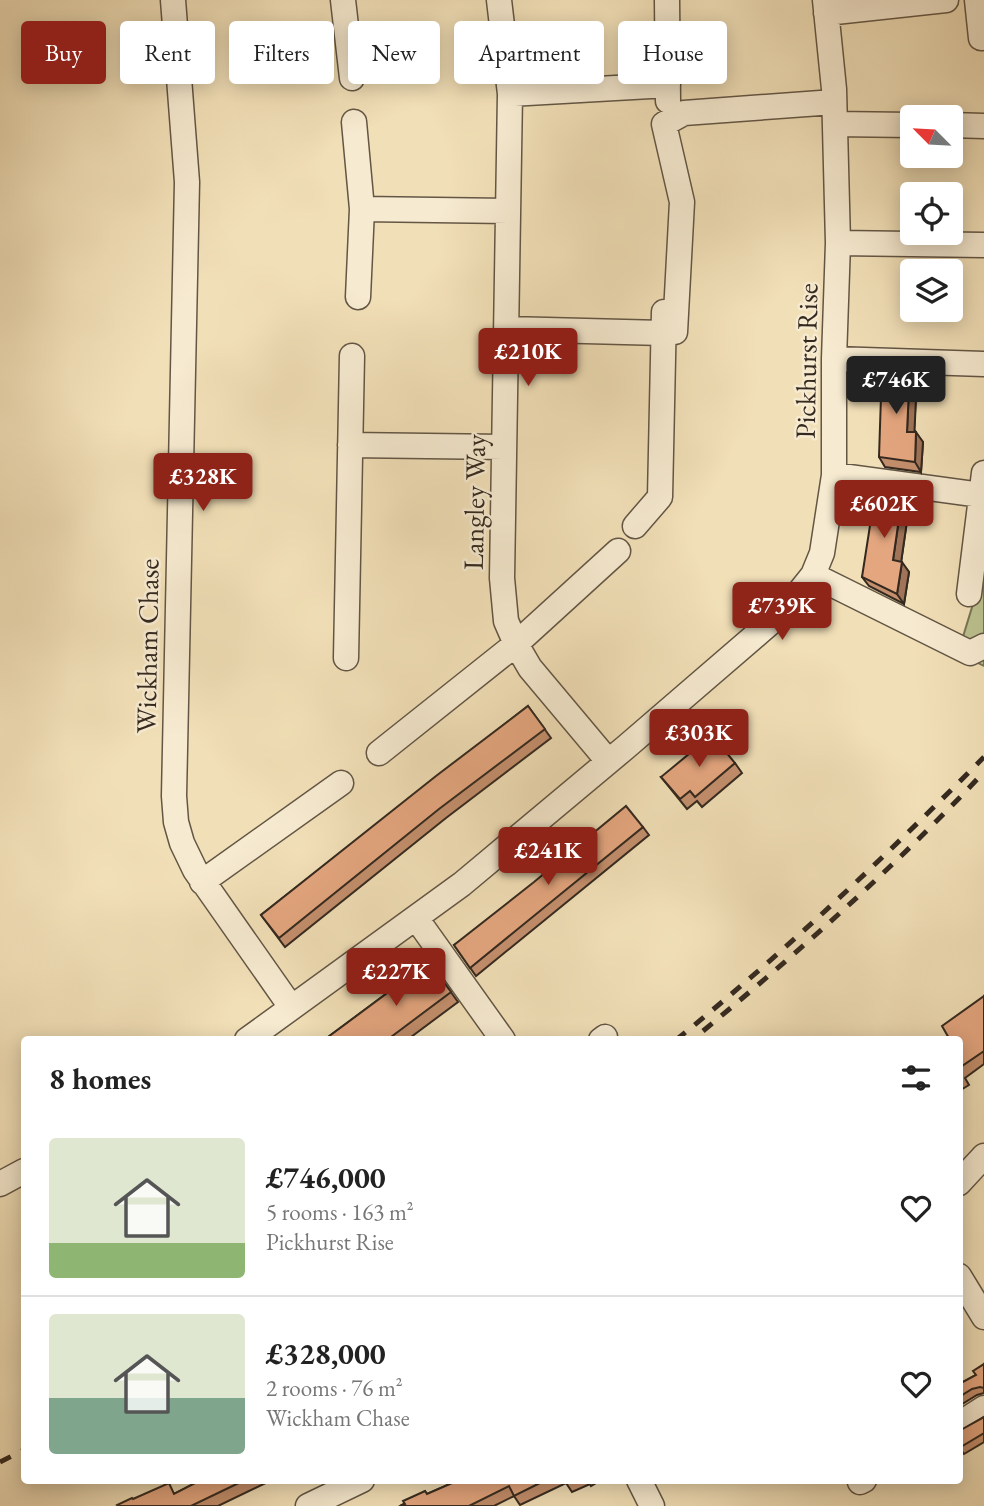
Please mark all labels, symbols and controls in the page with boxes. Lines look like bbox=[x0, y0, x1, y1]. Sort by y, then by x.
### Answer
chip: Buy bbox=[21, 21, 106, 84]
chip: Rent bbox=[120, 21, 215, 84]
chip: Filters bbox=[229, 21, 334, 84]
chip: New bbox=[348, 21, 440, 84]
chip: Apartment bbox=[454, 21, 604, 84]
chip: House bbox=[618, 21, 727, 84]
north arrow bbox=[900, 105, 962, 168]
map controls bbox=[900, 105, 963, 322]
button: locate bbox=[900, 182, 963, 245]
button: layers bbox=[900, 259, 963, 322]
street label: Pickhurst Rise bbox=[787, 283, 825, 439]
pin: £210K bbox=[479, 328, 577, 388]
text: £210K bbox=[494, 336, 562, 366]
pin: £746K bbox=[847, 356, 945, 416]
text: £746K bbox=[862, 364, 930, 394]
street label: Langley Way bbox=[455, 433, 493, 570]
pin: £328K bbox=[154, 454, 252, 513]
text: £328K bbox=[169, 461, 237, 491]
pin: £602K bbox=[835, 480, 933, 540]
text: £602K bbox=[850, 488, 918, 518]
street label: Wickham Chase bbox=[127, 558, 167, 734]
pin: £739K bbox=[733, 582, 831, 642]
text: £739K bbox=[748, 590, 816, 620]
pin: £303K bbox=[650, 710, 748, 769]
text: £303K bbox=[665, 717, 733, 747]
pin: £241K bbox=[499, 828, 597, 887]
text: £241K bbox=[514, 835, 582, 865]
pin: £227K bbox=[347, 948, 445, 1008]
text: £227K bbox=[362, 956, 430, 986]
text: 8 homes bbox=[49, 1059, 151, 1098]
icon: filters bbox=[897, 1059, 935, 1097]
text: £746,000 bbox=[266, 1158, 386, 1197]
icon: home bbox=[105, 1166, 189, 1250]
icon: heart bbox=[897, 1189, 935, 1227]
text: 5 rooms · 163 m² bbox=[266, 1197, 414, 1227]
text: Pickhurst Rise bbox=[266, 1227, 394, 1257]
text: £328,000 bbox=[266, 1334, 386, 1373]
icon: home bbox=[105, 1342, 189, 1426]
icon: heart bbox=[897, 1365, 935, 1403]
text: 2 rooms · 76 m² bbox=[266, 1373, 403, 1403]
text: Wickham Chase bbox=[266, 1403, 410, 1433]

